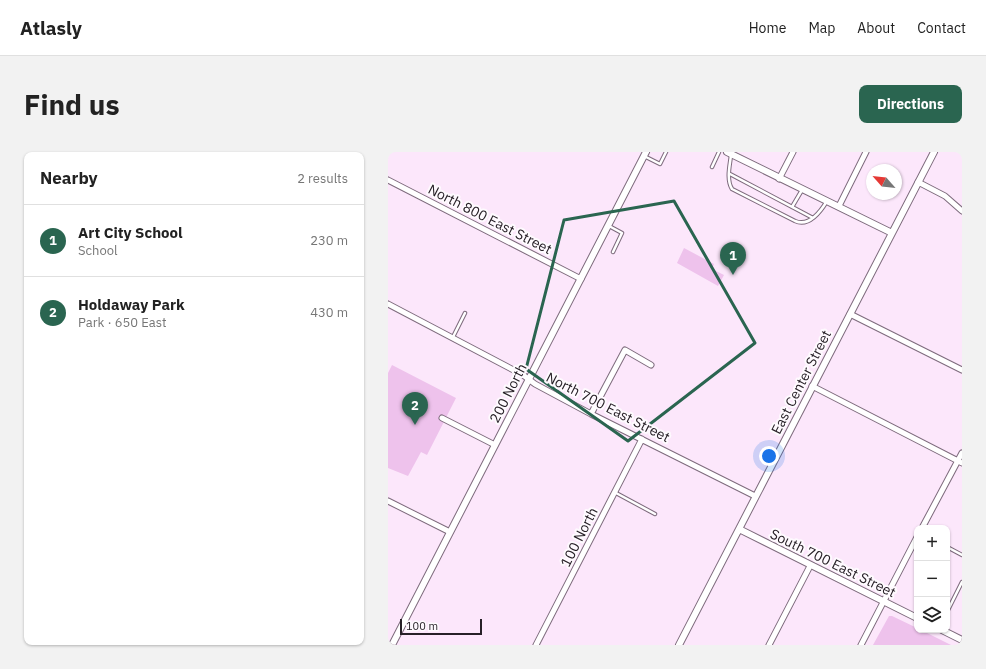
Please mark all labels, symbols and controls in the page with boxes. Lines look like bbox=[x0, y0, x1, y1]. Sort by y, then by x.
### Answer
text: Atlasly bbox=[20, 16, 82, 40]
text: Home bbox=[749, 19, 786, 37]
text: Map bbox=[808, 19, 835, 37]
text: About bbox=[857, 19, 895, 37]
text: Contact bbox=[917, 19, 966, 37]
button: Directions bbox=[859, 85, 962, 123]
text: Find us bbox=[24, 86, 120, 123]
north arrow bbox=[866, 164, 902, 200]
text: Nearby bbox=[40, 167, 98, 189]
text: 2 results bbox=[297, 170, 348, 187]
street label: North 800 East Street bbox=[425, 180, 555, 258]
text: Art City School bbox=[78, 223, 183, 242]
text: 1 bbox=[49, 232, 57, 249]
text: 230 m bbox=[310, 232, 348, 249]
text: School bbox=[78, 242, 118, 259]
pin: 1 bbox=[720, 242, 746, 275]
text: Holdaway Park bbox=[78, 295, 185, 314]
text: 2 bbox=[49, 304, 57, 321]
text: 430 m bbox=[310, 304, 348, 321]
text: Park · 650 East bbox=[78, 314, 166, 331]
street label: East Center Street bbox=[767, 327, 835, 437]
street label: 200 North bbox=[485, 360, 531, 426]
street label: North 700 East Street bbox=[543, 368, 673, 446]
pin: 2 bbox=[402, 392, 428, 425]
your location bbox=[759, 446, 779, 466]
street label: 100 North bbox=[556, 504, 602, 570]
street label: South 700 East Street bbox=[767, 525, 899, 601]
map controls bbox=[914, 525, 950, 633]
button: + bbox=[914, 525, 950, 561]
button: − bbox=[914, 561, 950, 597]
button: layers bbox=[914, 597, 950, 633]
scale bar bbox=[400, 617, 482, 636]
text: 100 m bbox=[406, 619, 438, 633]

